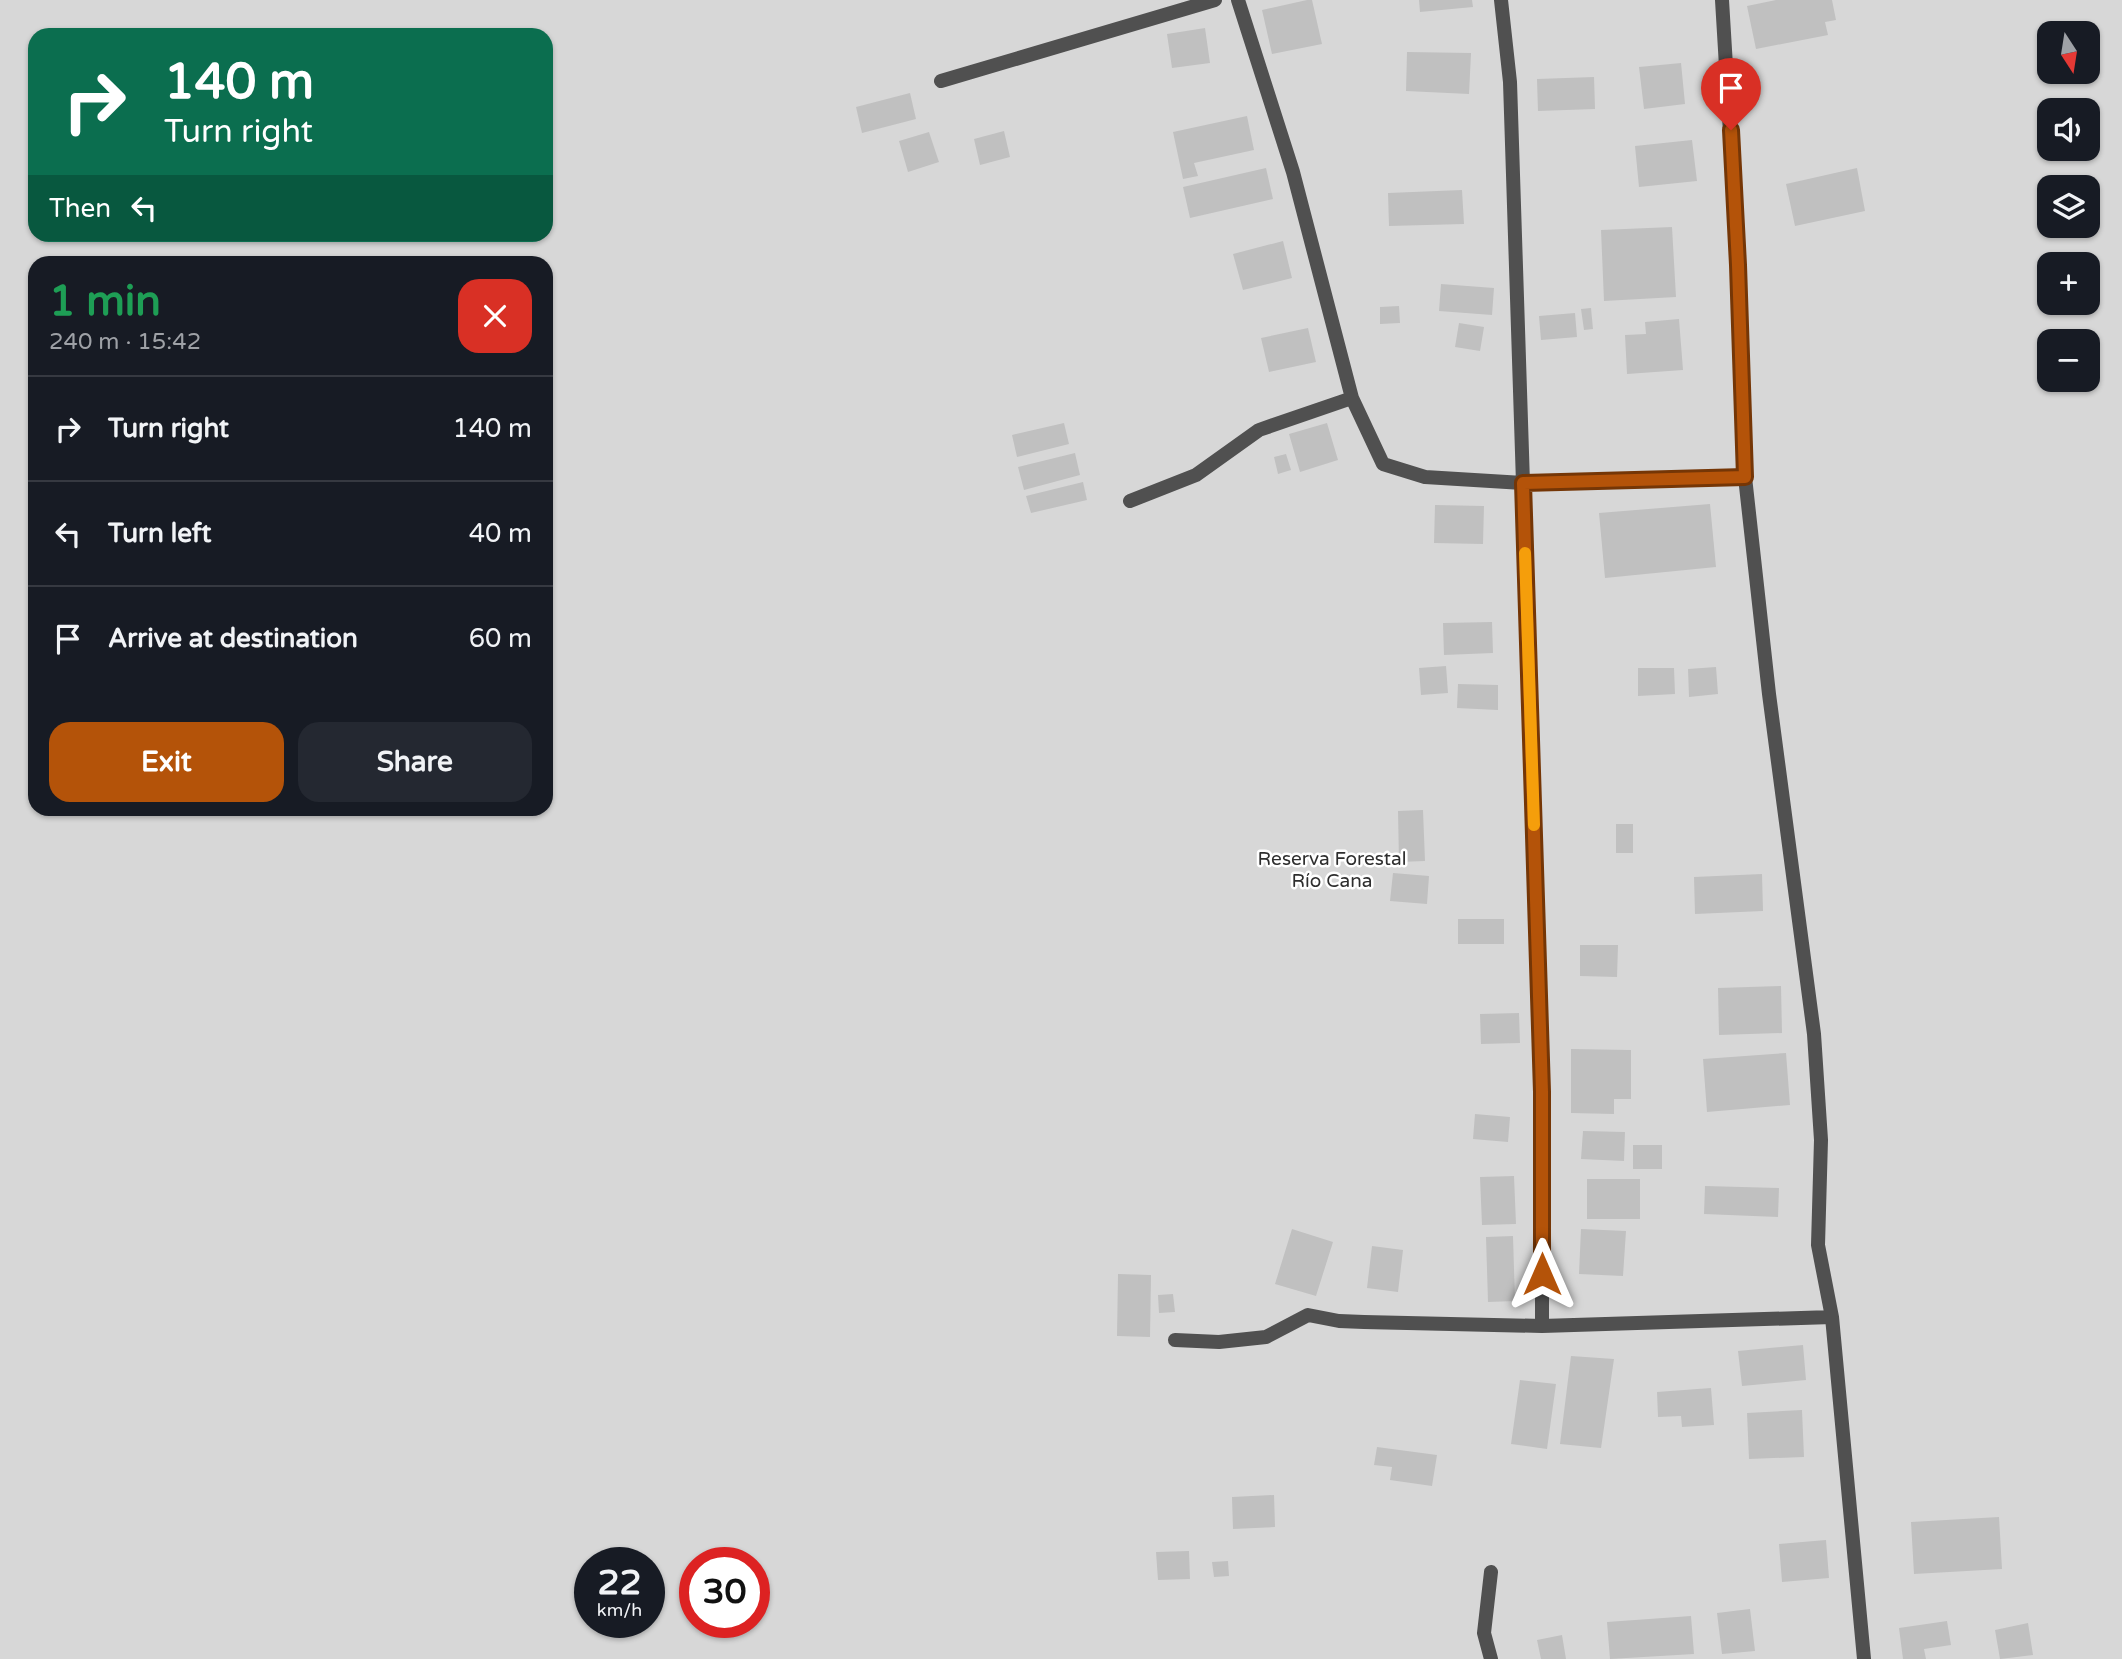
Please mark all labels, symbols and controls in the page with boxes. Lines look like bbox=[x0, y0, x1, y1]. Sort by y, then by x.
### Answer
north arrow bbox=[2037, 21, 2100, 84]
map controls bbox=[2037, 21, 2100, 392]
text: 140 m bbox=[164, 53, 314, 112]
icon: right bbox=[49, 56, 140, 147]
pin bbox=[1701, 58, 1761, 130]
icon: arrive bbox=[1712, 69, 1750, 107]
button: sound bbox=[2037, 98, 2100, 161]
text: Turn right bbox=[164, 113, 313, 151]
button: layers bbox=[2037, 175, 2100, 238]
icon: left bbox=[125, 189, 163, 227]
text: Then bbox=[49, 193, 111, 224]
button: + bbox=[2037, 252, 2100, 315]
text: 1 min bbox=[49, 276, 161, 327]
button: close bbox=[458, 279, 532, 353]
text: 240 m · 15:42 bbox=[49, 328, 201, 356]
button: − bbox=[2037, 329, 2100, 392]
icon: right bbox=[49, 410, 87, 448]
text: Turn right bbox=[108, 413, 229, 444]
text: 140 m bbox=[452, 413, 532, 444]
icon: left bbox=[49, 515, 87, 553]
text: Turn left bbox=[108, 518, 211, 549]
text: 40 m bbox=[469, 518, 532, 549]
icon: arrive bbox=[49, 620, 87, 658]
text: Arrive at destination bbox=[108, 623, 358, 654]
text: 60 m bbox=[469, 623, 532, 654]
button: Exit bbox=[49, 722, 284, 802]
button: Share bbox=[298, 722, 532, 802]
park label: Reserva Forestal Río Cana bbox=[1258, 848, 1406, 892]
position arrow bbox=[1505, 1237, 1579, 1311]
speed limit sign: 30 bbox=[679, 1547, 770, 1638]
text: 22 bbox=[598, 1562, 641, 1604]
text: km/h bbox=[597, 1599, 642, 1621]

